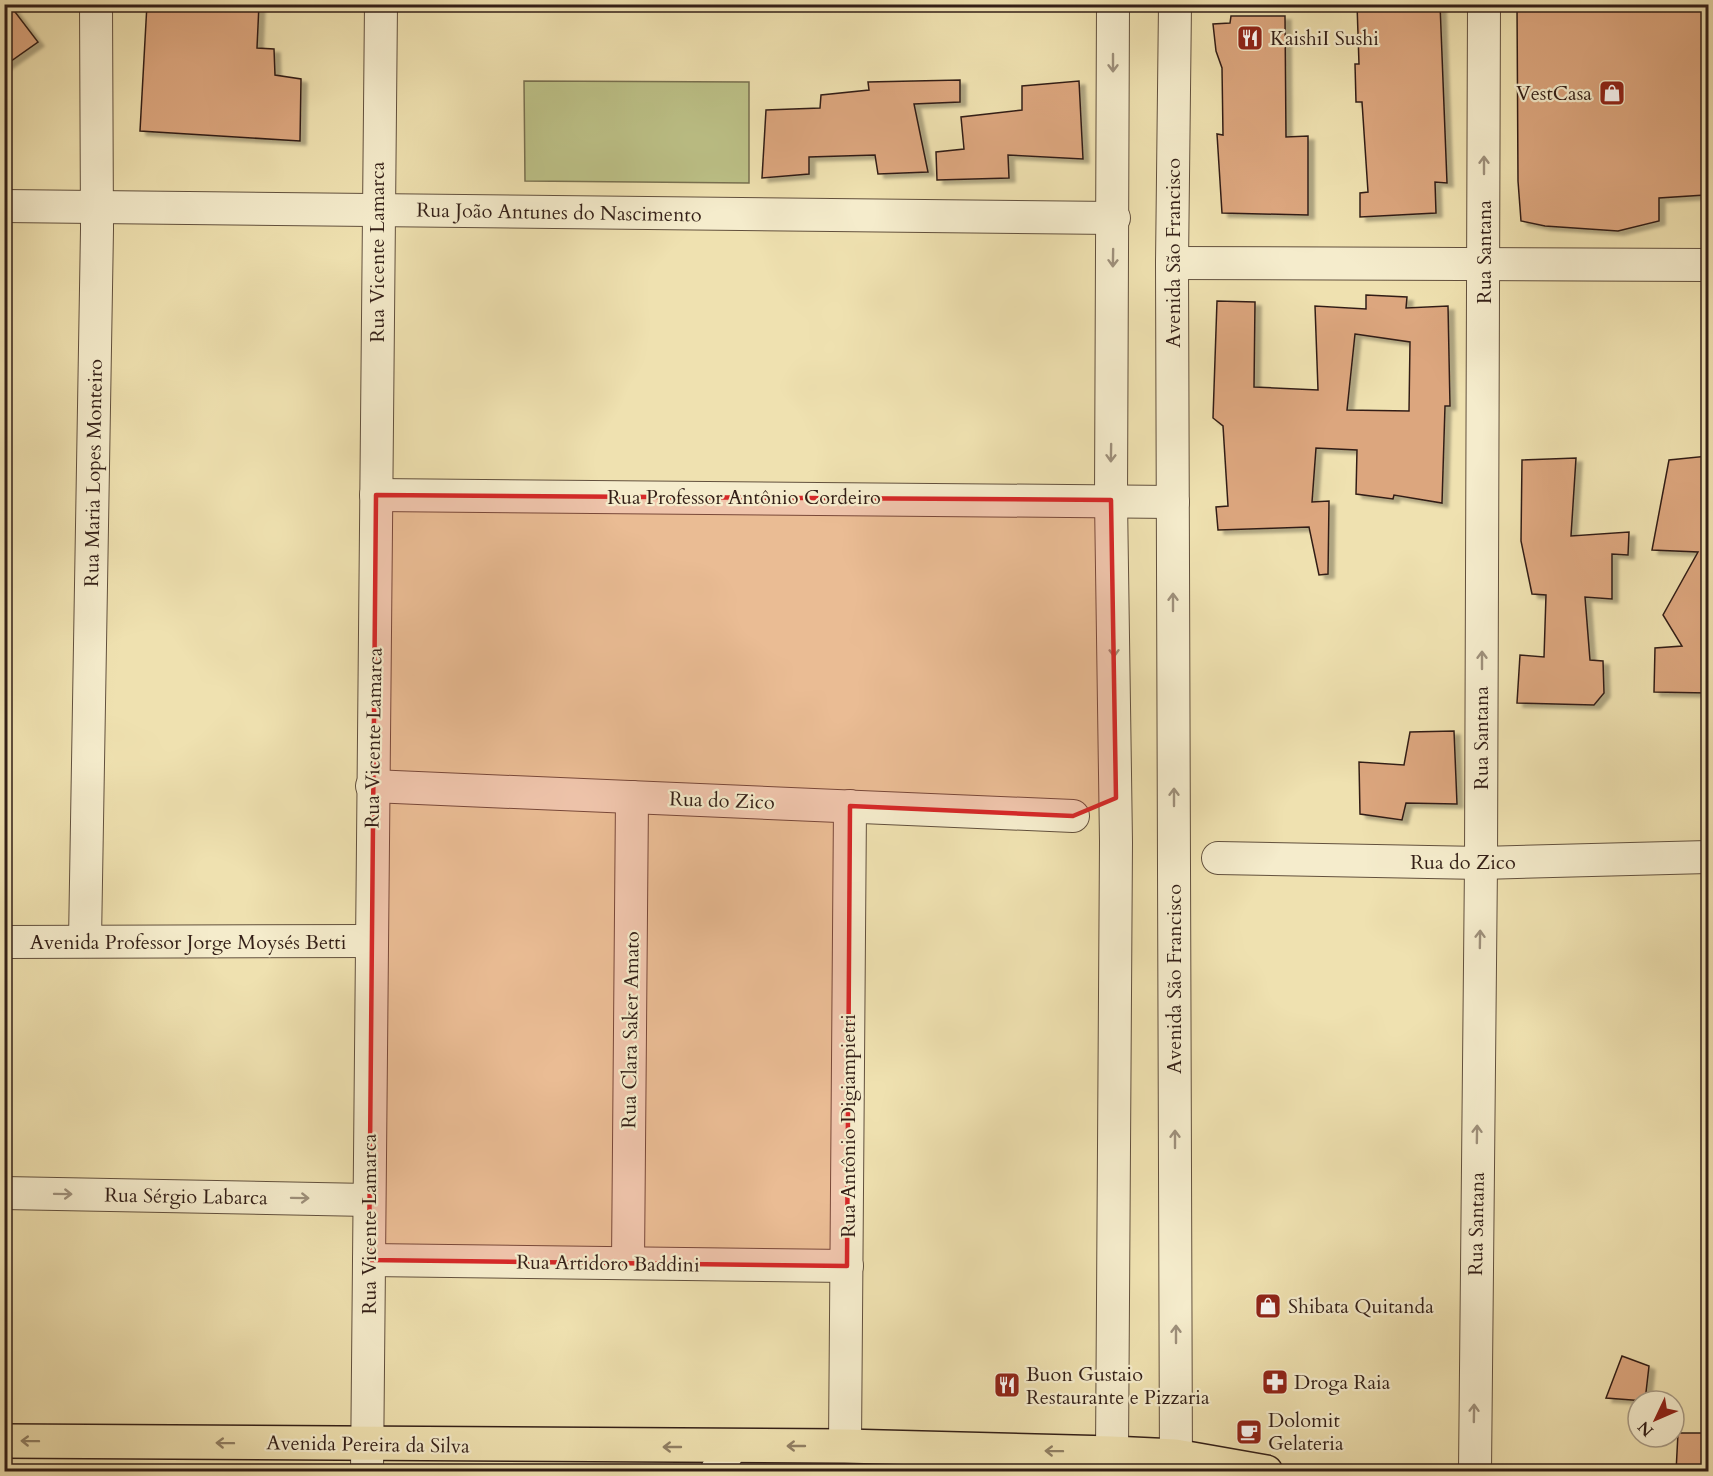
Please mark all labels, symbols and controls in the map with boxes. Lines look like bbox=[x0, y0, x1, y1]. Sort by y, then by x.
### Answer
restaurant icon: KaishiI Sushi bbox=[1235, 23, 1265, 53]
place label: KaishiI Sushi bbox=[1270, 25, 1379, 52]
one-way arrow bbox=[1107, 52, 1119, 72]
shop icon: VestCasa bbox=[1597, 78, 1627, 108]
place label: VestCasa bbox=[1516, 80, 1592, 107]
one-way arrow bbox=[1478, 155, 1490, 175]
street label: Avenida São Francisco bbox=[1160, 158, 1187, 348]
street label: Rua Vicente Lamarca bbox=[364, 161, 391, 342]
street label: Rua João Antunes do Nascimento bbox=[416, 197, 702, 228]
street label: Rua Santana bbox=[1471, 200, 1498, 304]
one-way arrow bbox=[1107, 247, 1119, 267]
street label: Rua Maria Lopes Monteiro bbox=[78, 359, 109, 587]
one-way arrow bbox=[1106, 442, 1117, 462]
street label: Rua Professor Antônio Cordeiro bbox=[607, 484, 881, 511]
one-way arrow bbox=[1167, 593, 1179, 613]
one-way arrow bbox=[1108, 637, 1119, 657]
street label: Rua Vicente Lamarca bbox=[358, 647, 389, 829]
one-way arrow bbox=[1476, 651, 1488, 671]
street label: Rua Santana bbox=[1468, 686, 1495, 790]
street label: Rua do Zico bbox=[669, 785, 775, 816]
one-way arrow bbox=[1168, 788, 1180, 808]
street label: Rua do Zico bbox=[1410, 849, 1516, 876]
street label: Avenida São Francisco bbox=[1161, 884, 1188, 1074]
street label: Avenida Professor Jorge Moysés Betti bbox=[30, 929, 347, 956]
one-way arrow bbox=[1474, 930, 1486, 950]
street label: Rua Clara Saker Amato bbox=[615, 931, 646, 1129]
street label: Rua Antônio Digiampietri bbox=[835, 1014, 862, 1238]
one-way arrow bbox=[1471, 1125, 1483, 1145]
one-way arrow bbox=[1169, 1130, 1181, 1150]
street label: Rua Vicente Lamarca bbox=[356, 1133, 383, 1314]
street label: Rua Santana bbox=[1462, 1172, 1491, 1276]
street label: Rua Sérgio Labarca bbox=[104, 1182, 268, 1211]
one-way arrow bbox=[52, 1188, 72, 1200]
one-way arrow bbox=[289, 1193, 309, 1204]
street label: Rua Artidoro Baddini bbox=[516, 1248, 700, 1279]
shop icon: Shibata Quitanda bbox=[1253, 1291, 1283, 1321]
place label: Shibata Quitanda bbox=[1288, 1293, 1434, 1320]
one-way arrow bbox=[1170, 1325, 1182, 1345]
place label: Buon Gustaio Restaurante e Pizzaria bbox=[1026, 1361, 1210, 1411]
pharmacy icon: Droga Raia bbox=[1260, 1367, 1290, 1397]
place label: Droga Raia bbox=[1294, 1369, 1391, 1396]
restaurant icon: Buon Gustaio Restaurante e Pizzaria bbox=[992, 1370, 1022, 1400]
north arrow bbox=[1626, 1389, 1686, 1449]
one-way arrow bbox=[1468, 1404, 1480, 1424]
place label: Dolomit Gelateria bbox=[1268, 1407, 1344, 1457]
text: N bbox=[1633, 1416, 1659, 1441]
cafe icon: Dolomit Gelateria bbox=[1234, 1417, 1264, 1447]
street label: Avenida Pereira da Silva bbox=[266, 1429, 470, 1460]
one-way arrow bbox=[21, 1435, 41, 1447]
one-way arrow bbox=[216, 1437, 236, 1449]
one-way arrow bbox=[786, 1440, 806, 1452]
one-way arrow bbox=[663, 1441, 683, 1453]
one-way arrow bbox=[1044, 1446, 1064, 1457]

